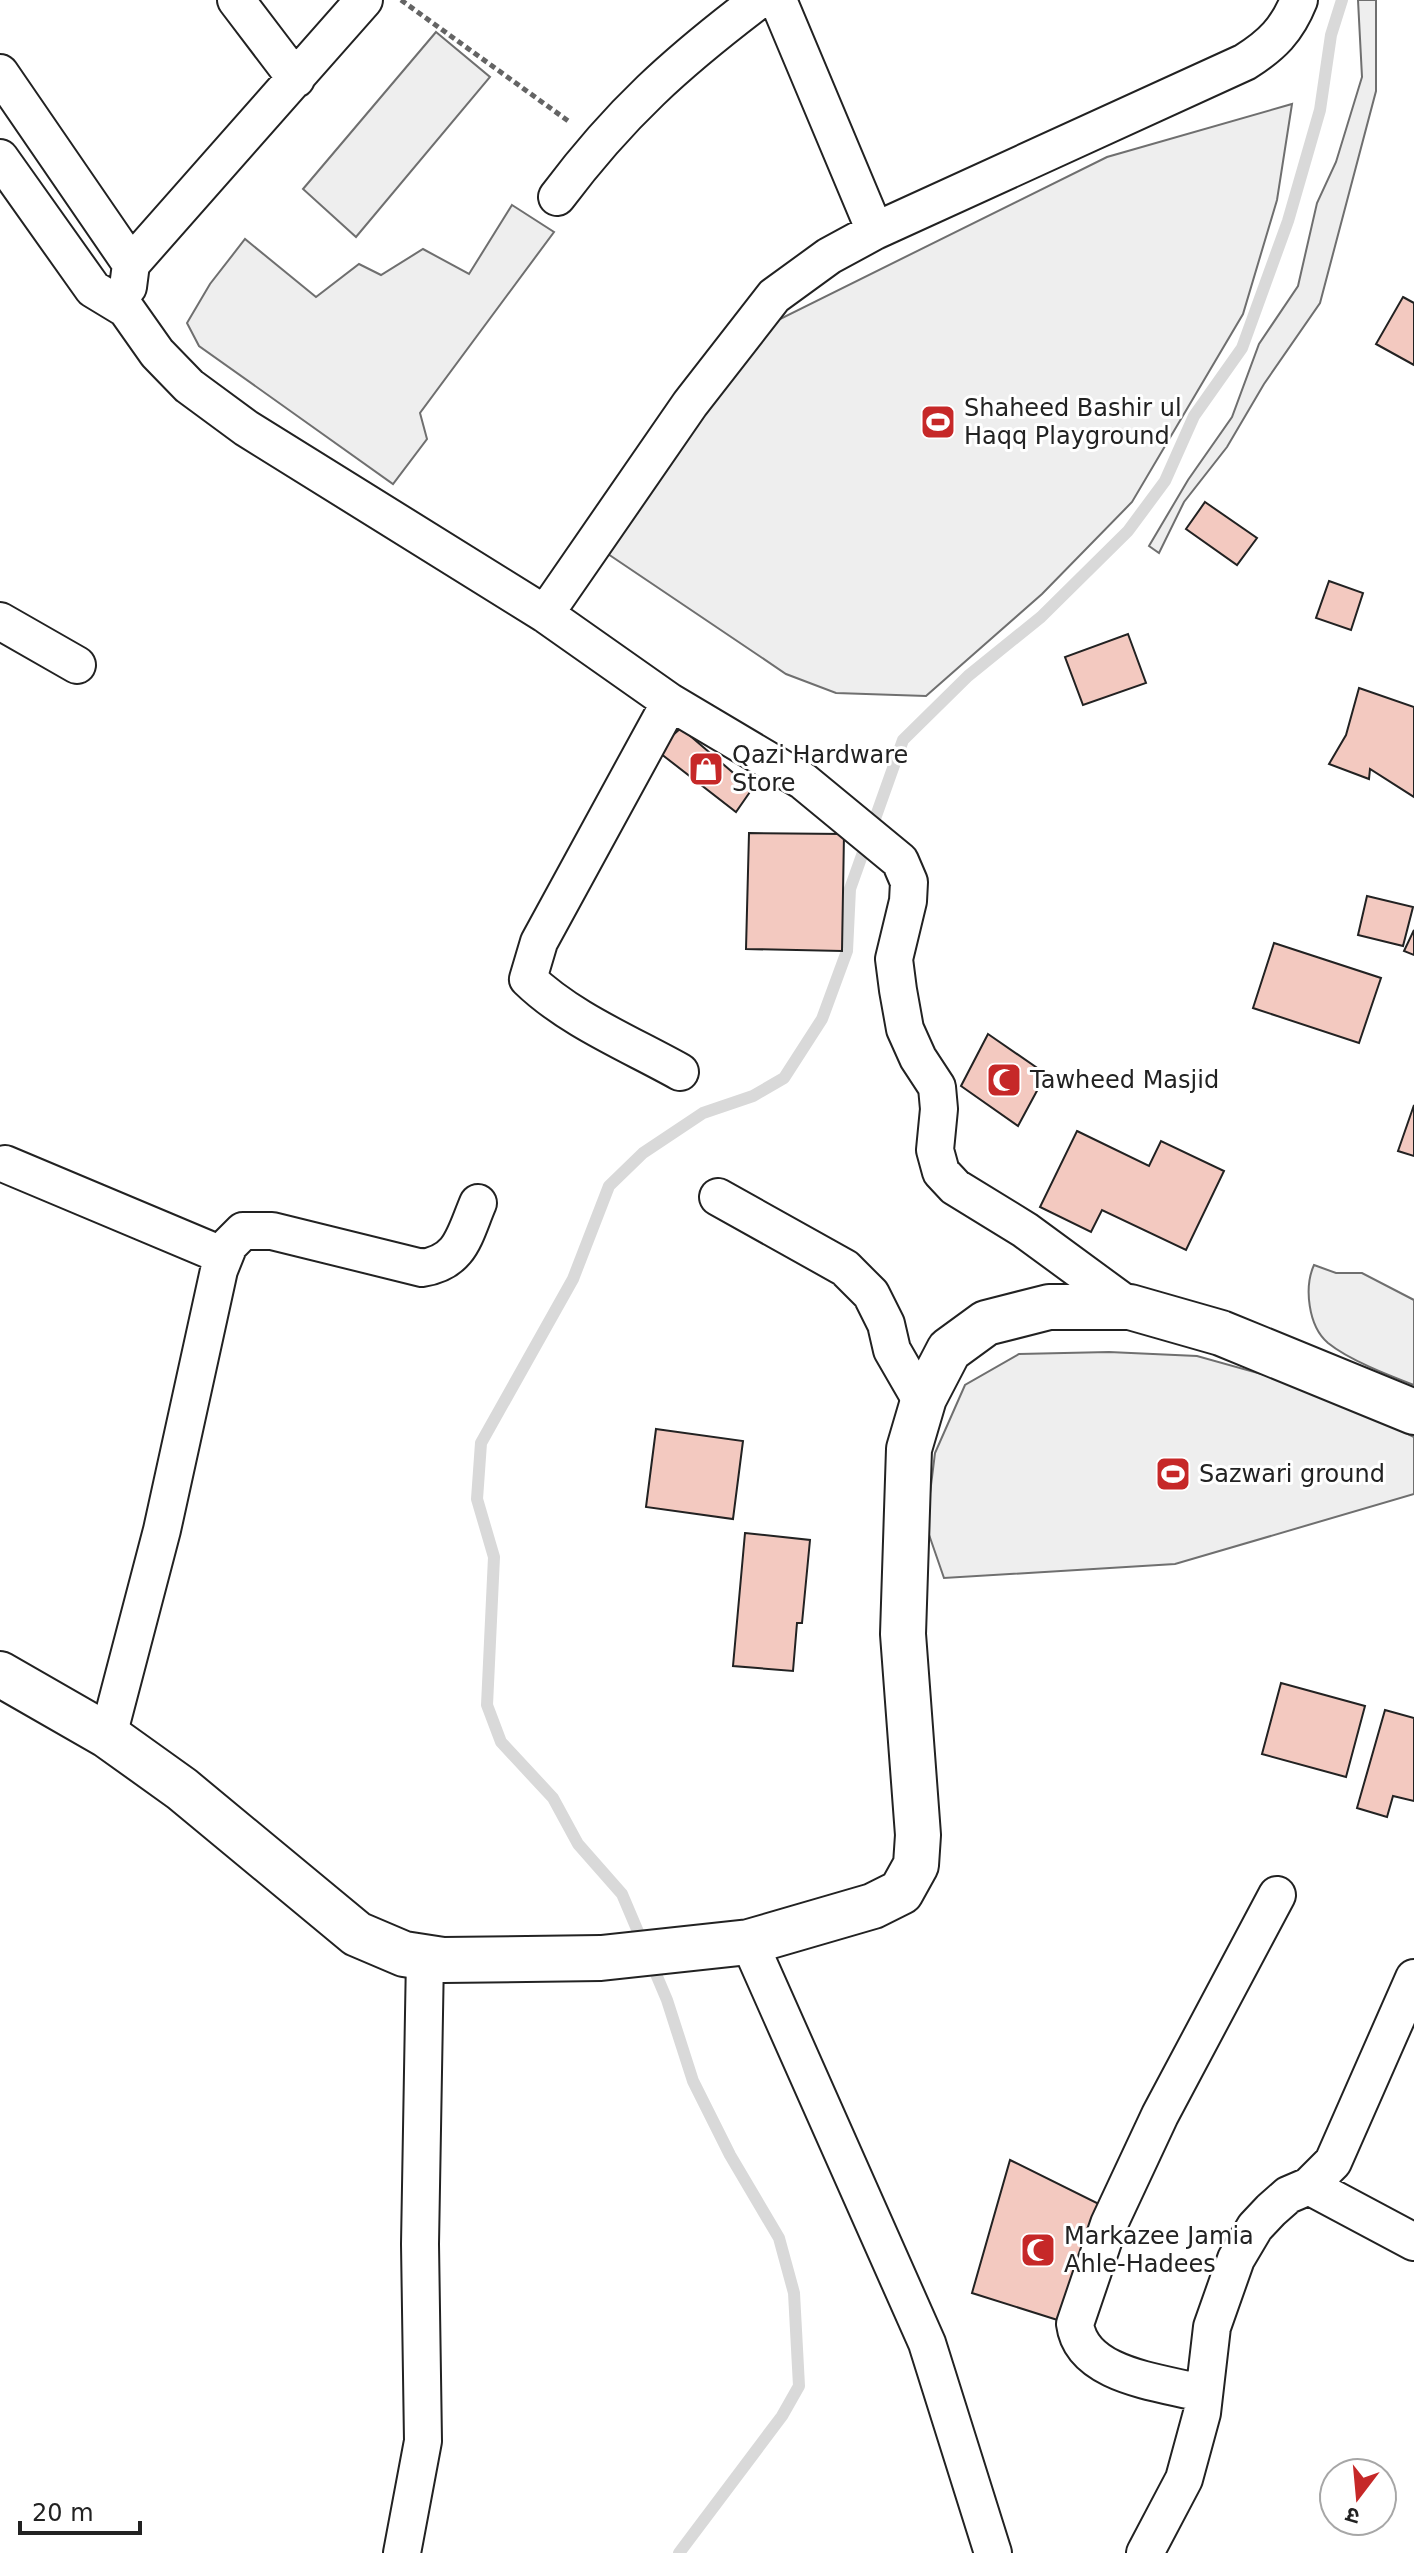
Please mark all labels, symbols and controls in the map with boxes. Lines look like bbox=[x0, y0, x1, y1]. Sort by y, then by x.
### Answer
place label: Shaheed Bashir ul Haqq Playground bbox=[964, 394, 1182, 450]
sports icon: Shaheed Bashir ul Haqq Playground bbox=[919, 403, 957, 441]
place label: Qazi Hardware Store bbox=[732, 741, 908, 797]
shop icon: Qazi Hardware Store bbox=[687, 750, 725, 788]
mosque icon: Tawheed Masjid bbox=[985, 1061, 1023, 1099]
place label: Tawheed Masjid bbox=[1029, 1066, 1219, 1094]
sports icon: Sazwari ground bbox=[1154, 1455, 1192, 1493]
place label: Sazwari ground bbox=[1199, 1460, 1385, 1488]
place label: Markazee Jamia Ahle-Hadees bbox=[1064, 2222, 1254, 2278]
mosque icon: Markazee Jamia Ahle-Hadees bbox=[1019, 2231, 1057, 2269]
north arrow bbox=[1318, 2457, 1398, 2537]
scale bar bbox=[20, 2485, 140, 2535]
text: 20 m bbox=[32, 2499, 94, 2527]
text: उ bbox=[1342, 2502, 1362, 2530]

